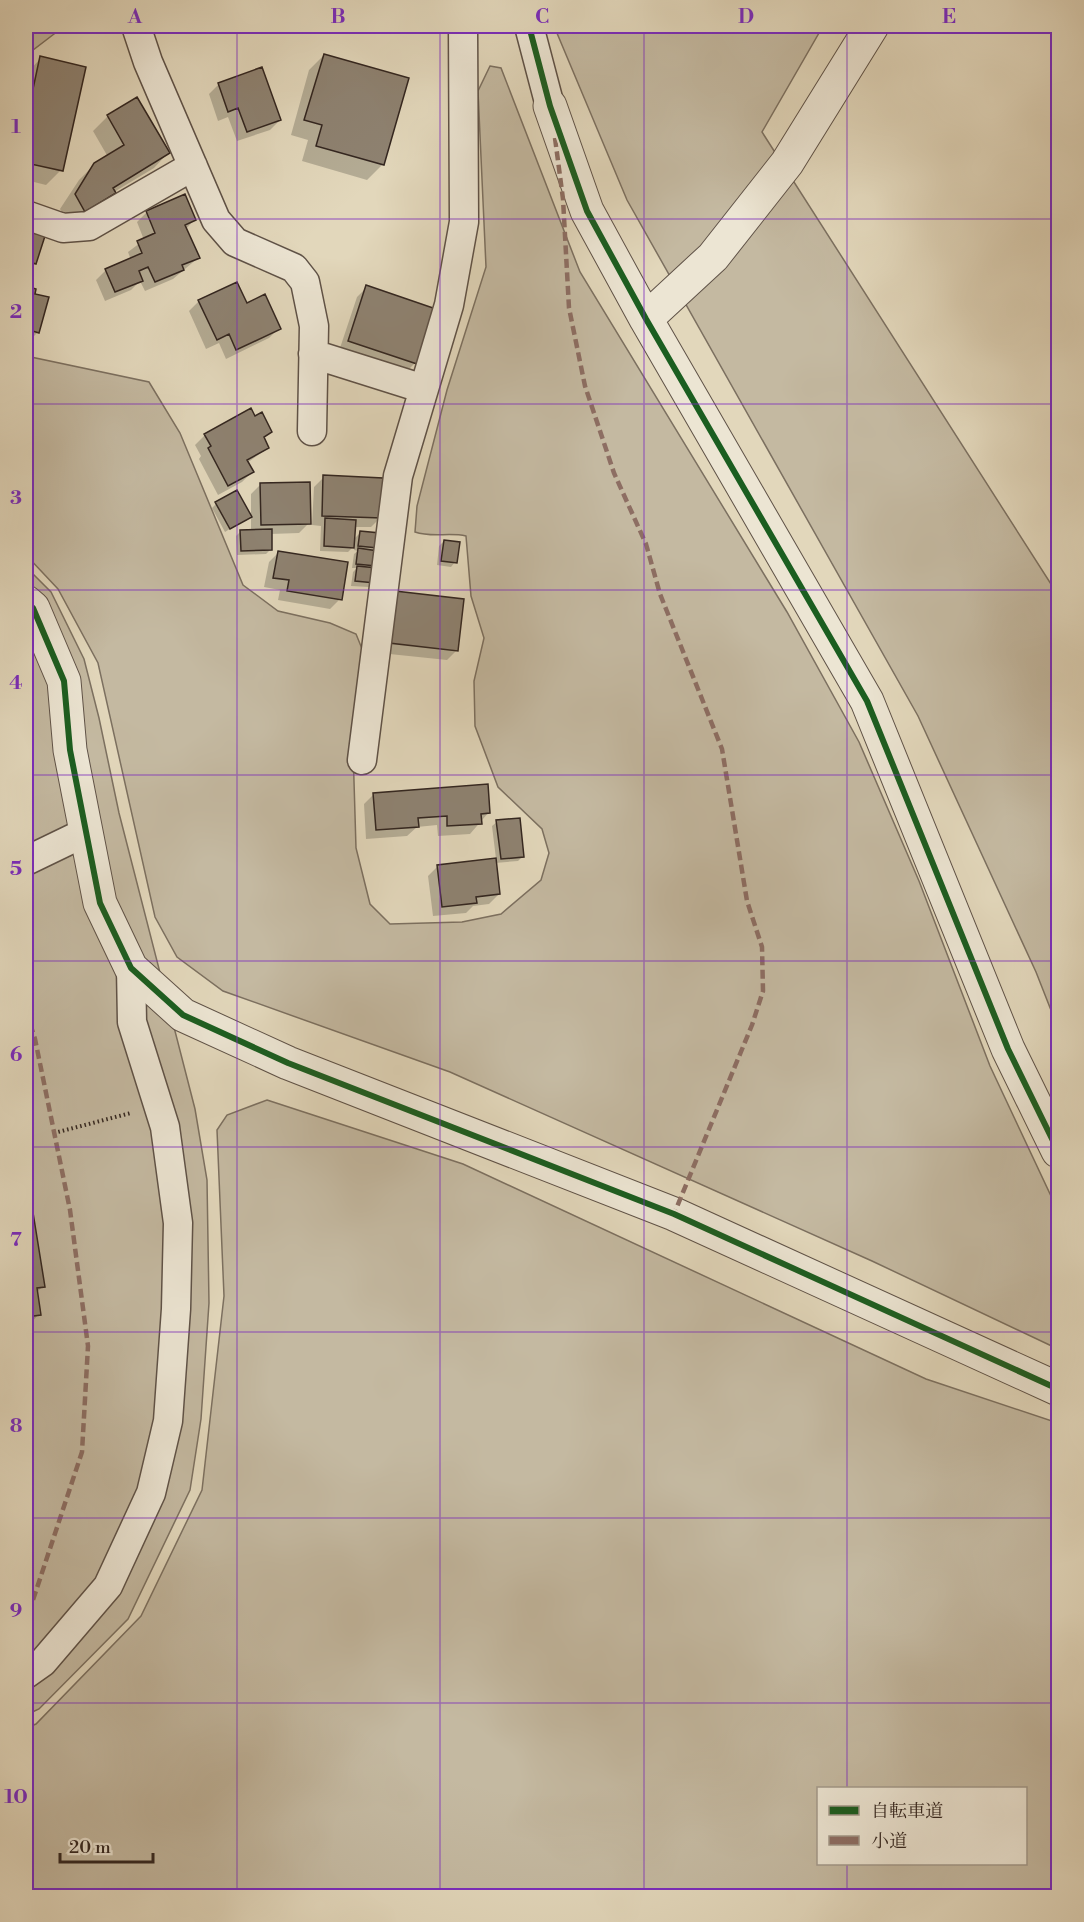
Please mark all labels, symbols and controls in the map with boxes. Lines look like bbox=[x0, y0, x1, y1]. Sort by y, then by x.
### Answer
text: A bbox=[127, 5, 143, 30]
text: B bbox=[330, 5, 346, 30]
text: C bbox=[535, 5, 549, 30]
text: D bbox=[738, 5, 754, 30]
text: E bbox=[942, 5, 956, 30]
text: 1 bbox=[11, 115, 21, 140]
text: 2 bbox=[10, 300, 22, 325]
text: 3 bbox=[10, 486, 22, 511]
text: 4 bbox=[9, 671, 23, 696]
text: 5 bbox=[10, 857, 22, 882]
text: 6 bbox=[10, 1043, 23, 1068]
text: 7 bbox=[10, 1228, 22, 1253]
text: 8 bbox=[10, 1414, 23, 1439]
text: 9 bbox=[10, 1599, 22, 1624]
text: 10 bbox=[4, 1785, 28, 1810]
legend bbox=[817, 1787, 1027, 1865]
text: 自転車道 bbox=[871, 1800, 943, 1823]
scale bar bbox=[60, 1826, 153, 1864]
text: 小道 bbox=[871, 1830, 907, 1853]
text: 20 m bbox=[69, 1836, 111, 1859]

